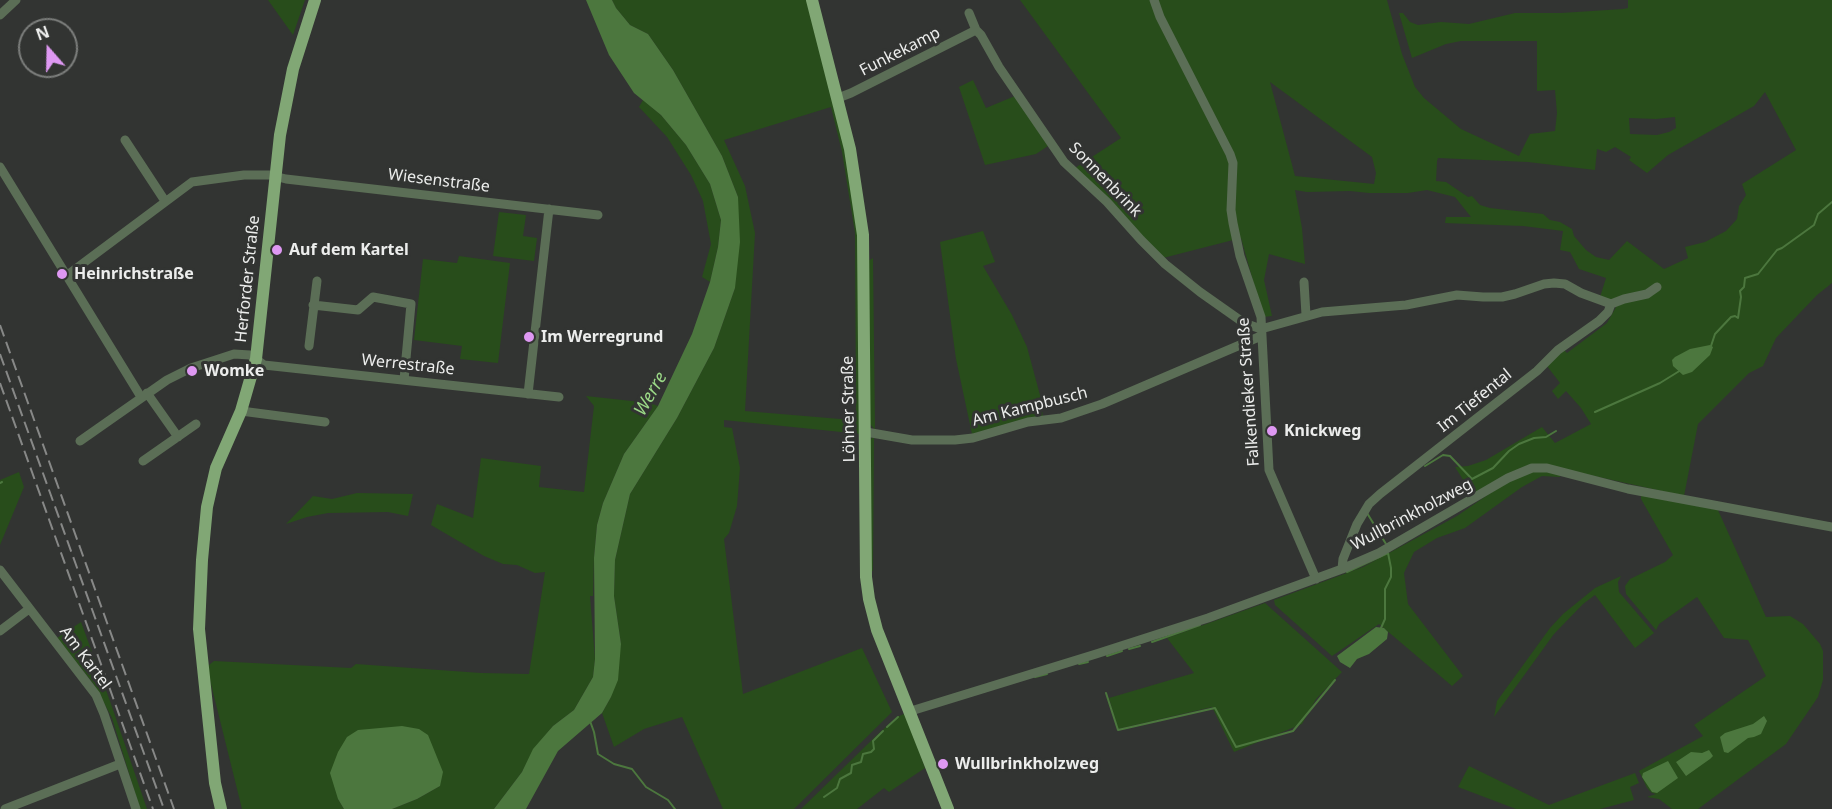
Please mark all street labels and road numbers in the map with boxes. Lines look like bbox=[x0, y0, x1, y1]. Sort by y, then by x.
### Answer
street label: Funkekamp bbox=[856, 23, 944, 81]
street label: Sonnenbrink bbox=[1065, 139, 1145, 221]
street label: Wiesenstraße bbox=[387, 165, 491, 197]
street label: Herforder Straße bbox=[232, 215, 264, 343]
street label: Falkendieker Straße bbox=[1234, 317, 1264, 467]
street label: Werrestraße bbox=[361, 351, 455, 379]
street label: Löhner Straße bbox=[838, 356, 860, 462]
street label: Im Tiefental bbox=[1434, 365, 1516, 437]
street label: Am Kampbusch bbox=[970, 383, 1090, 431]
street label: Wullbrinkholzweg bbox=[1348, 475, 1476, 555]
street label: Am Kartel bbox=[55, 623, 115, 693]

